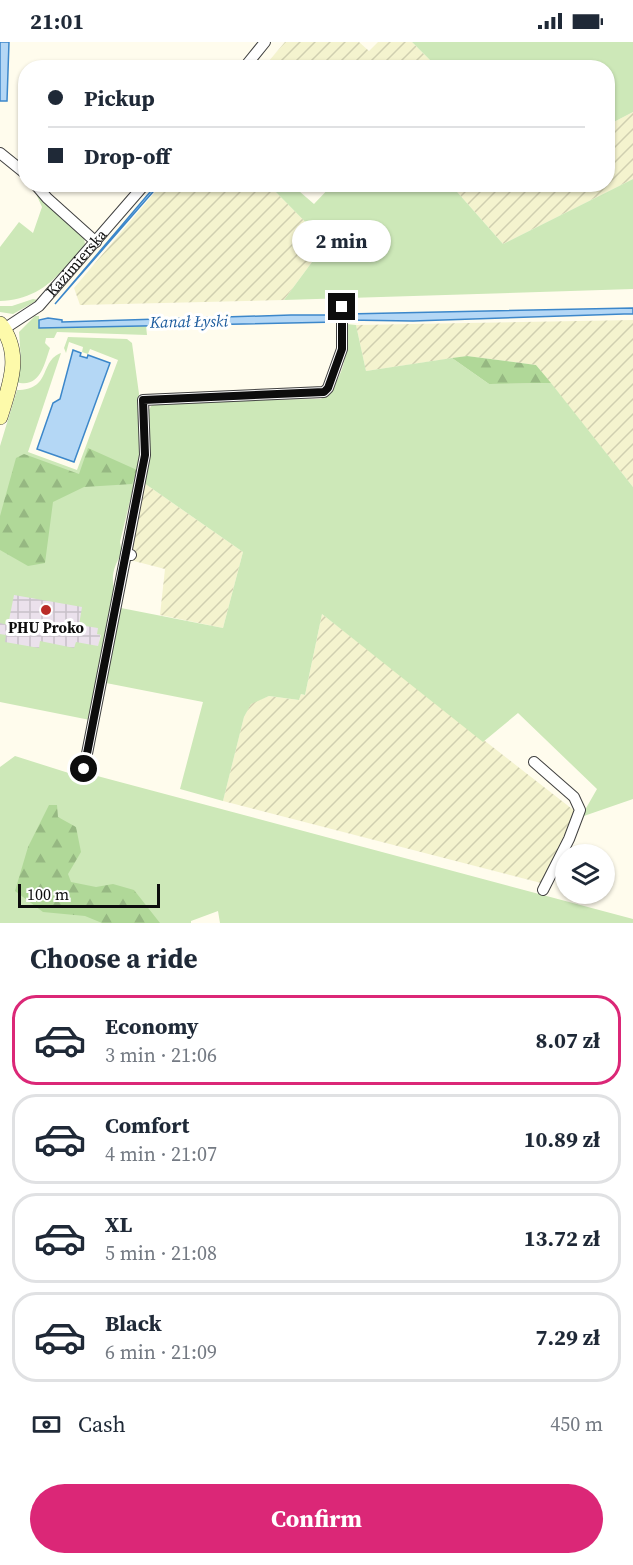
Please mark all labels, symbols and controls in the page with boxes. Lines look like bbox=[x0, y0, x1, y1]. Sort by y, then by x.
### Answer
text: 21:01 bbox=[30, 6, 84, 36]
text: Pickup bbox=[84, 83, 155, 113]
text: Drop-off bbox=[84, 141, 170, 171]
callout: 2 min bbox=[292, 220, 392, 262]
street label: Kazimierska bbox=[41, 224, 111, 301]
text: 2 min bbox=[316, 227, 367, 255]
route end bbox=[328, 293, 355, 320]
water label: Kanał Łyski bbox=[149, 309, 229, 333]
marker: PHU Proko bbox=[39, 603, 53, 617]
place label: PHU Proko bbox=[8, 617, 85, 638]
route start bbox=[70, 755, 97, 782]
map controls bbox=[555, 844, 615, 904]
button: layers bbox=[555, 844, 615, 904]
scale bar bbox=[18, 881, 160, 908]
text: 100 m bbox=[27, 883, 69, 905]
text: Choose a ride bbox=[30, 940, 198, 977]
text: Economy bbox=[105, 1011, 199, 1041]
icon: car bbox=[33, 1013, 87, 1067]
text: 8.07 zł bbox=[536, 1025, 600, 1055]
text: 3 min · 21:06 bbox=[105, 1041, 217, 1069]
text: Comfort bbox=[105, 1110, 189, 1140]
icon: car bbox=[33, 1112, 87, 1166]
text: 10.89 zł bbox=[524, 1124, 600, 1154]
text: 4 min · 21:07 bbox=[105, 1140, 217, 1168]
text: XL bbox=[105, 1209, 132, 1239]
icon: car bbox=[33, 1211, 87, 1265]
text: 13.72 zł bbox=[524, 1223, 600, 1253]
text: 5 min · 21:08 bbox=[105, 1239, 217, 1267]
text: Black bbox=[105, 1308, 162, 1338]
icon: car bbox=[33, 1310, 87, 1364]
text: 7.29 zł bbox=[536, 1322, 600, 1352]
text: 6 min · 21:09 bbox=[105, 1338, 217, 1366]
icon: cash bbox=[30, 1408, 63, 1441]
text: Cash bbox=[78, 1409, 126, 1439]
text: 450 m bbox=[550, 1410, 603, 1438]
button: Confirm bbox=[30, 1484, 603, 1553]

